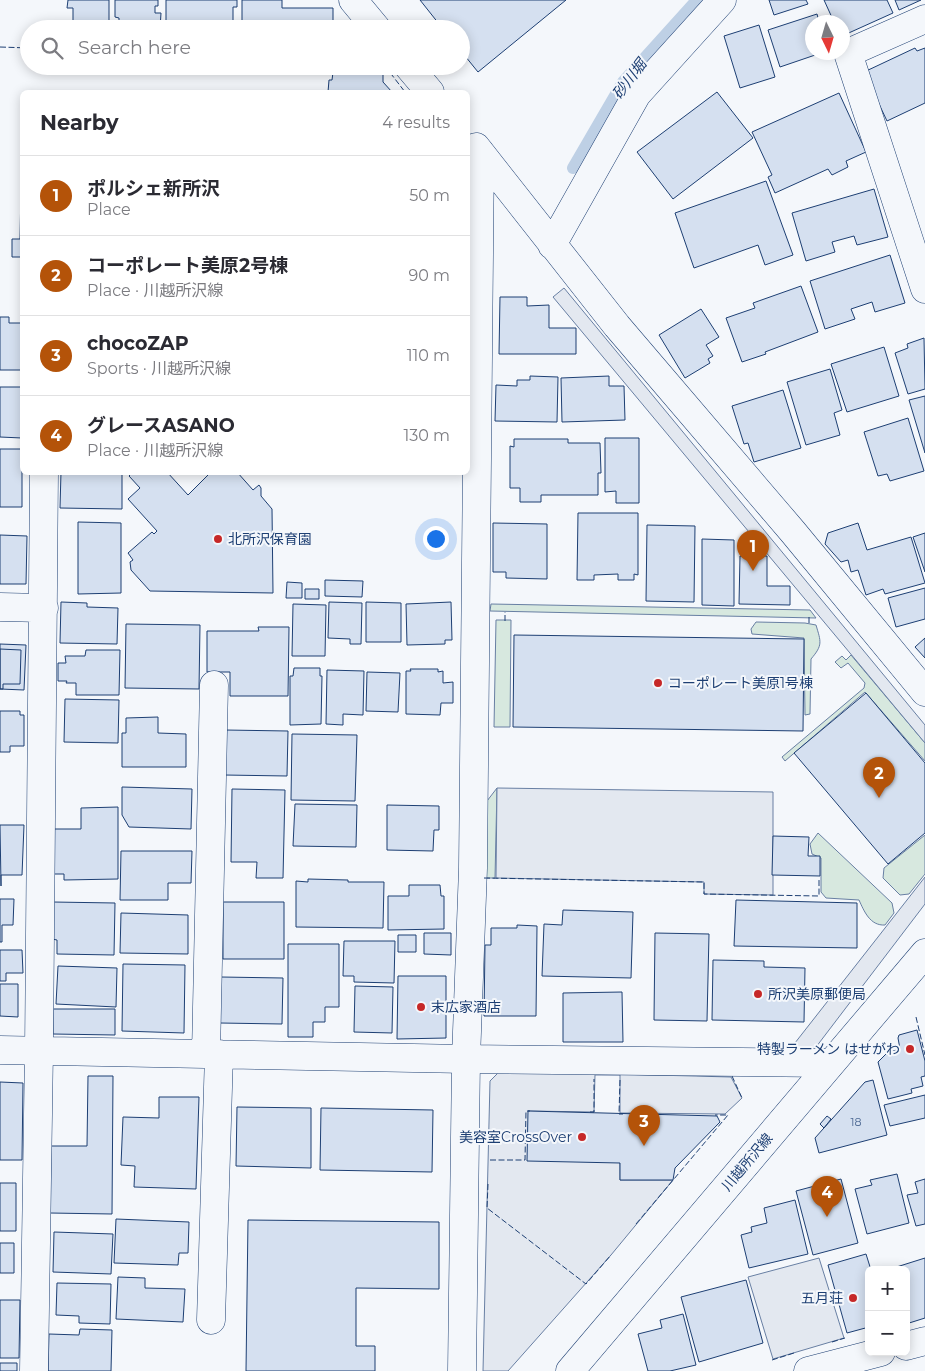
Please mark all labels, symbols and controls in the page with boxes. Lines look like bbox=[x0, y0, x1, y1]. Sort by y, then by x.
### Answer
north arrow bbox=[805, 15, 850, 60]
search box bbox=[20, 20, 470, 75]
icon: search bbox=[38, 34, 66, 62]
text: Search here bbox=[78, 36, 191, 59]
water label: 砂川堀 bbox=[608, 54, 651, 103]
text: Nearby bbox=[40, 110, 119, 135]
text: 4 results bbox=[382, 113, 450, 132]
text: ポルシェ新所沢 bbox=[87, 177, 220, 200]
text: 1 bbox=[53, 186, 59, 205]
text: 50 m bbox=[409, 186, 450, 205]
text: Place bbox=[87, 200, 131, 219]
text: コーポレート美原2号棟 bbox=[87, 254, 288, 277]
text: 2 bbox=[51, 266, 61, 285]
text: 90 m bbox=[408, 266, 450, 285]
text: Place · 川越所沢線 bbox=[87, 281, 223, 300]
text: chocoZAP bbox=[87, 332, 189, 355]
text: 3 bbox=[51, 346, 61, 365]
text: 110 m bbox=[407, 346, 450, 365]
text: Sports · 川越所沢線 bbox=[87, 359, 231, 378]
text: グレースASANO bbox=[87, 414, 235, 437]
text: 4 bbox=[50, 426, 62, 445]
text: 130 m bbox=[403, 426, 450, 445]
text: Place · 川越所沢線 bbox=[87, 441, 223, 460]
your location bbox=[423, 526, 449, 552]
place label: 北所沢保育園 bbox=[228, 530, 312, 548]
pin: 1 bbox=[737, 530, 769, 571]
marker: 北所沢保育園 bbox=[212, 533, 224, 545]
place label: コーポレート美原1号棟 bbox=[668, 674, 813, 692]
marker: コーポレート美原1号棟 bbox=[652, 677, 664, 689]
pin: 2 bbox=[863, 757, 895, 798]
place label: 所沢美原郵便局 bbox=[768, 985, 866, 1003]
marker: 所沢美原郵便局 bbox=[752, 988, 764, 1000]
place label: 末広家酒店 bbox=[431, 998, 501, 1016]
marker: 末広家酒店 bbox=[415, 1001, 427, 1013]
place label: 特製ラーメン はせがわ bbox=[757, 1040, 900, 1058]
marker: 特製ラーメン はせがわ bbox=[904, 1043, 916, 1055]
pin: 3 bbox=[628, 1105, 660, 1146]
house number: 18 bbox=[851, 1115, 862, 1129]
place label: 美容室CrossOver bbox=[459, 1128, 572, 1146]
street label: 川越所沢線 bbox=[718, 1129, 776, 1195]
marker: 美容室CrossOver bbox=[576, 1131, 588, 1143]
pin: 4 bbox=[811, 1176, 843, 1217]
map controls bbox=[865, 1266, 910, 1356]
button: + bbox=[865, 1266, 910, 1311]
place label: 五月荘 bbox=[801, 1289, 843, 1307]
marker: 五月荘 bbox=[847, 1292, 859, 1304]
button: − bbox=[865, 1311, 910, 1356]

